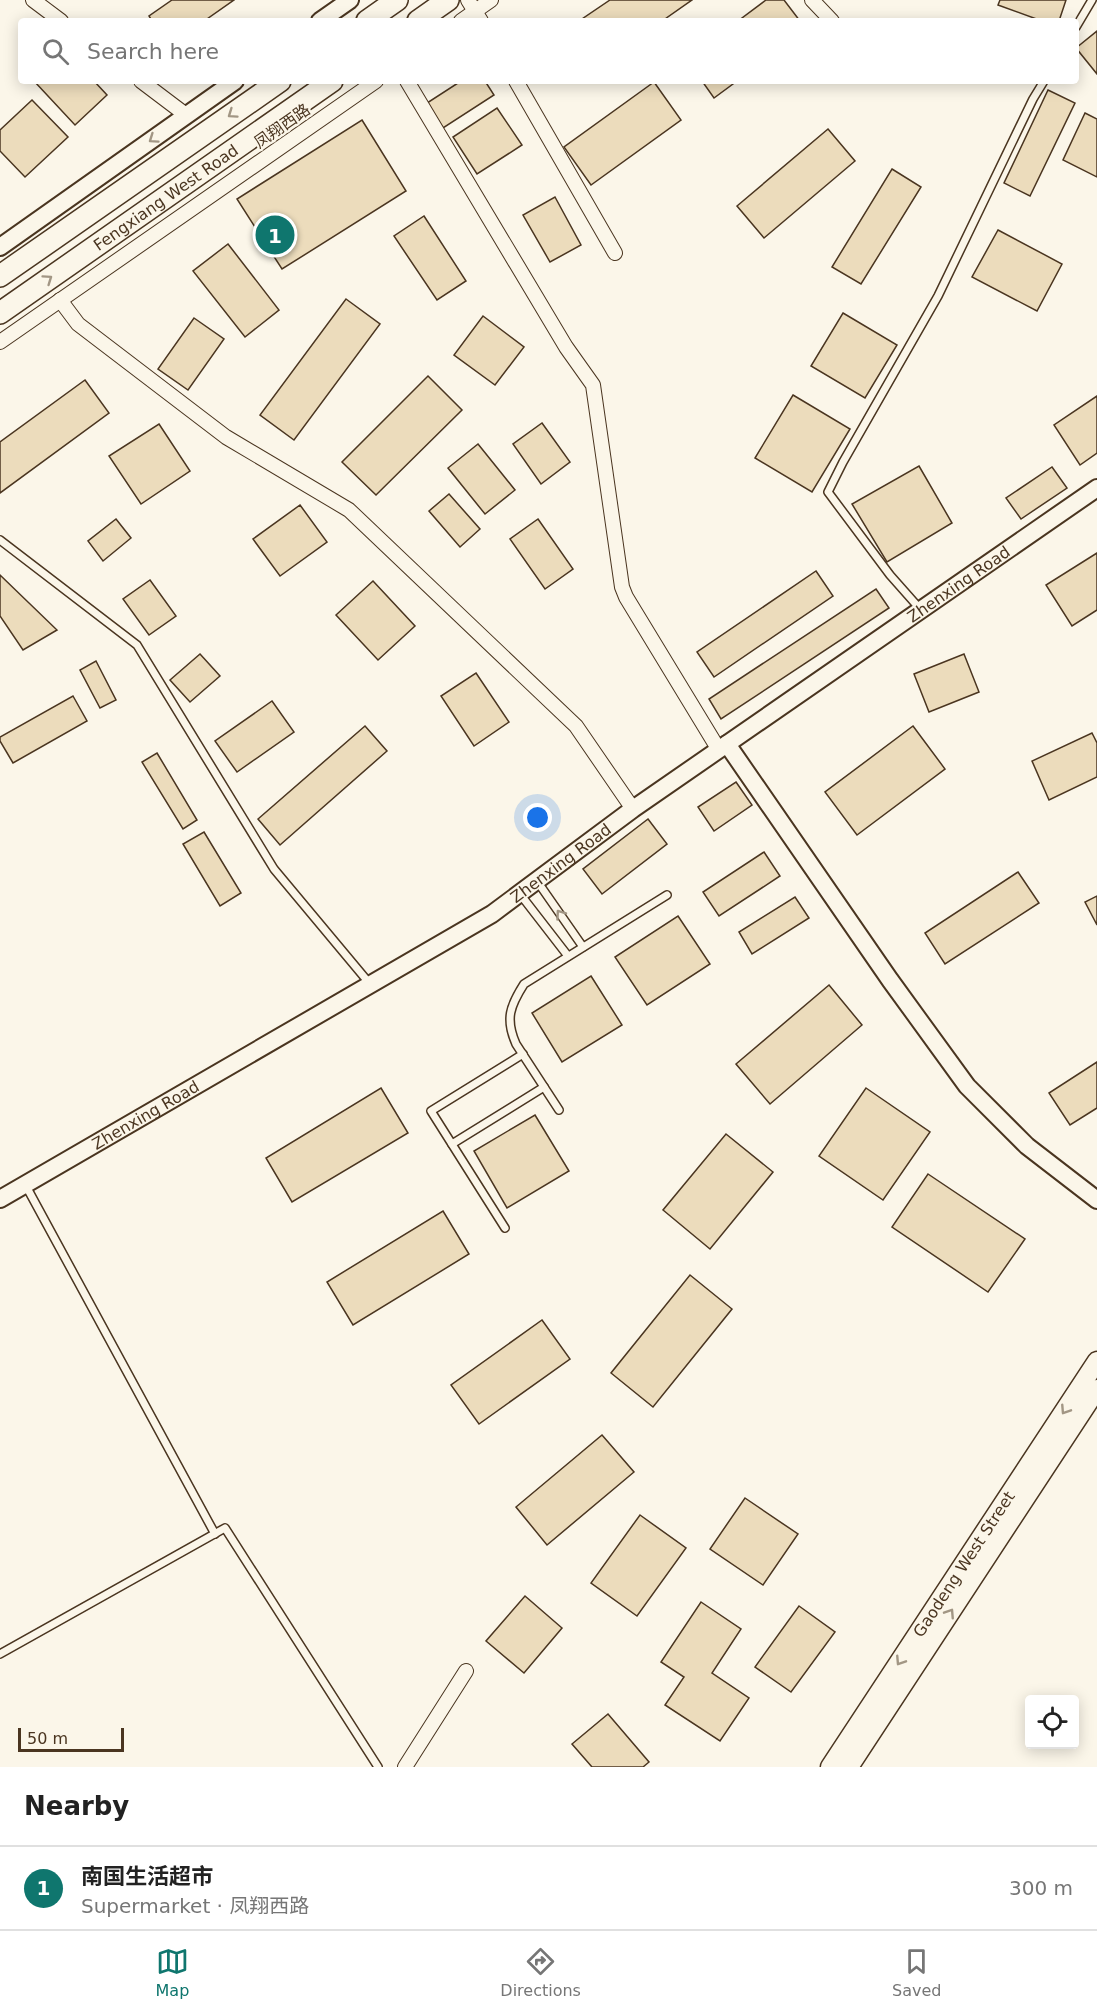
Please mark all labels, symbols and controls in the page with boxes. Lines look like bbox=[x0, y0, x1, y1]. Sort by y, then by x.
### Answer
search box bbox=[18, 18, 1079, 84]
icon: search bbox=[39, 35, 72, 68]
text: Search here bbox=[87, 39, 219, 64]
street label: 凤翔西路 bbox=[250, 100, 314, 152]
one-way arrow bbox=[228, 107, 239, 118]
one-way arrow bbox=[149, 132, 160, 143]
street label: Fengxiang West Road bbox=[90, 140, 242, 254]
pin: 1 bbox=[256, 212, 294, 258]
one-way arrow bbox=[41, 275, 52, 286]
street label: Zhenxing Road bbox=[903, 542, 1013, 626]
your location bbox=[523, 803, 552, 832]
street label: Zhenxing Road bbox=[506, 819, 615, 907]
one-way arrow bbox=[556, 910, 567, 921]
street label: Zhenxing Road bbox=[88, 1076, 202, 1153]
one-way arrow bbox=[1061, 1404, 1072, 1415]
street label: Gaodeng West Street bbox=[909, 1488, 1018, 1640]
one-way arrow bbox=[943, 1609, 955, 1619]
one-way arrow bbox=[895, 1655, 907, 1665]
map controls bbox=[1025, 1695, 1079, 1749]
button: locate bbox=[1025, 1695, 1079, 1749]
scale bar bbox=[18, 1725, 124, 1752]
text: 50 m bbox=[27, 1729, 68, 1748]
text: Nearby bbox=[24, 1791, 129, 1821]
text: 南国生活超市 bbox=[81, 1864, 213, 1889]
text: 1 bbox=[37, 1876, 50, 1900]
text: 300 m bbox=[1009, 1876, 1073, 1900]
text: Supermarket · 凤翔西路 bbox=[81, 1894, 309, 1918]
tab: Map bbox=[156, 1945, 189, 2000]
tab: Directions bbox=[500, 1945, 581, 2000]
tab: Saved bbox=[892, 1945, 941, 2000]

